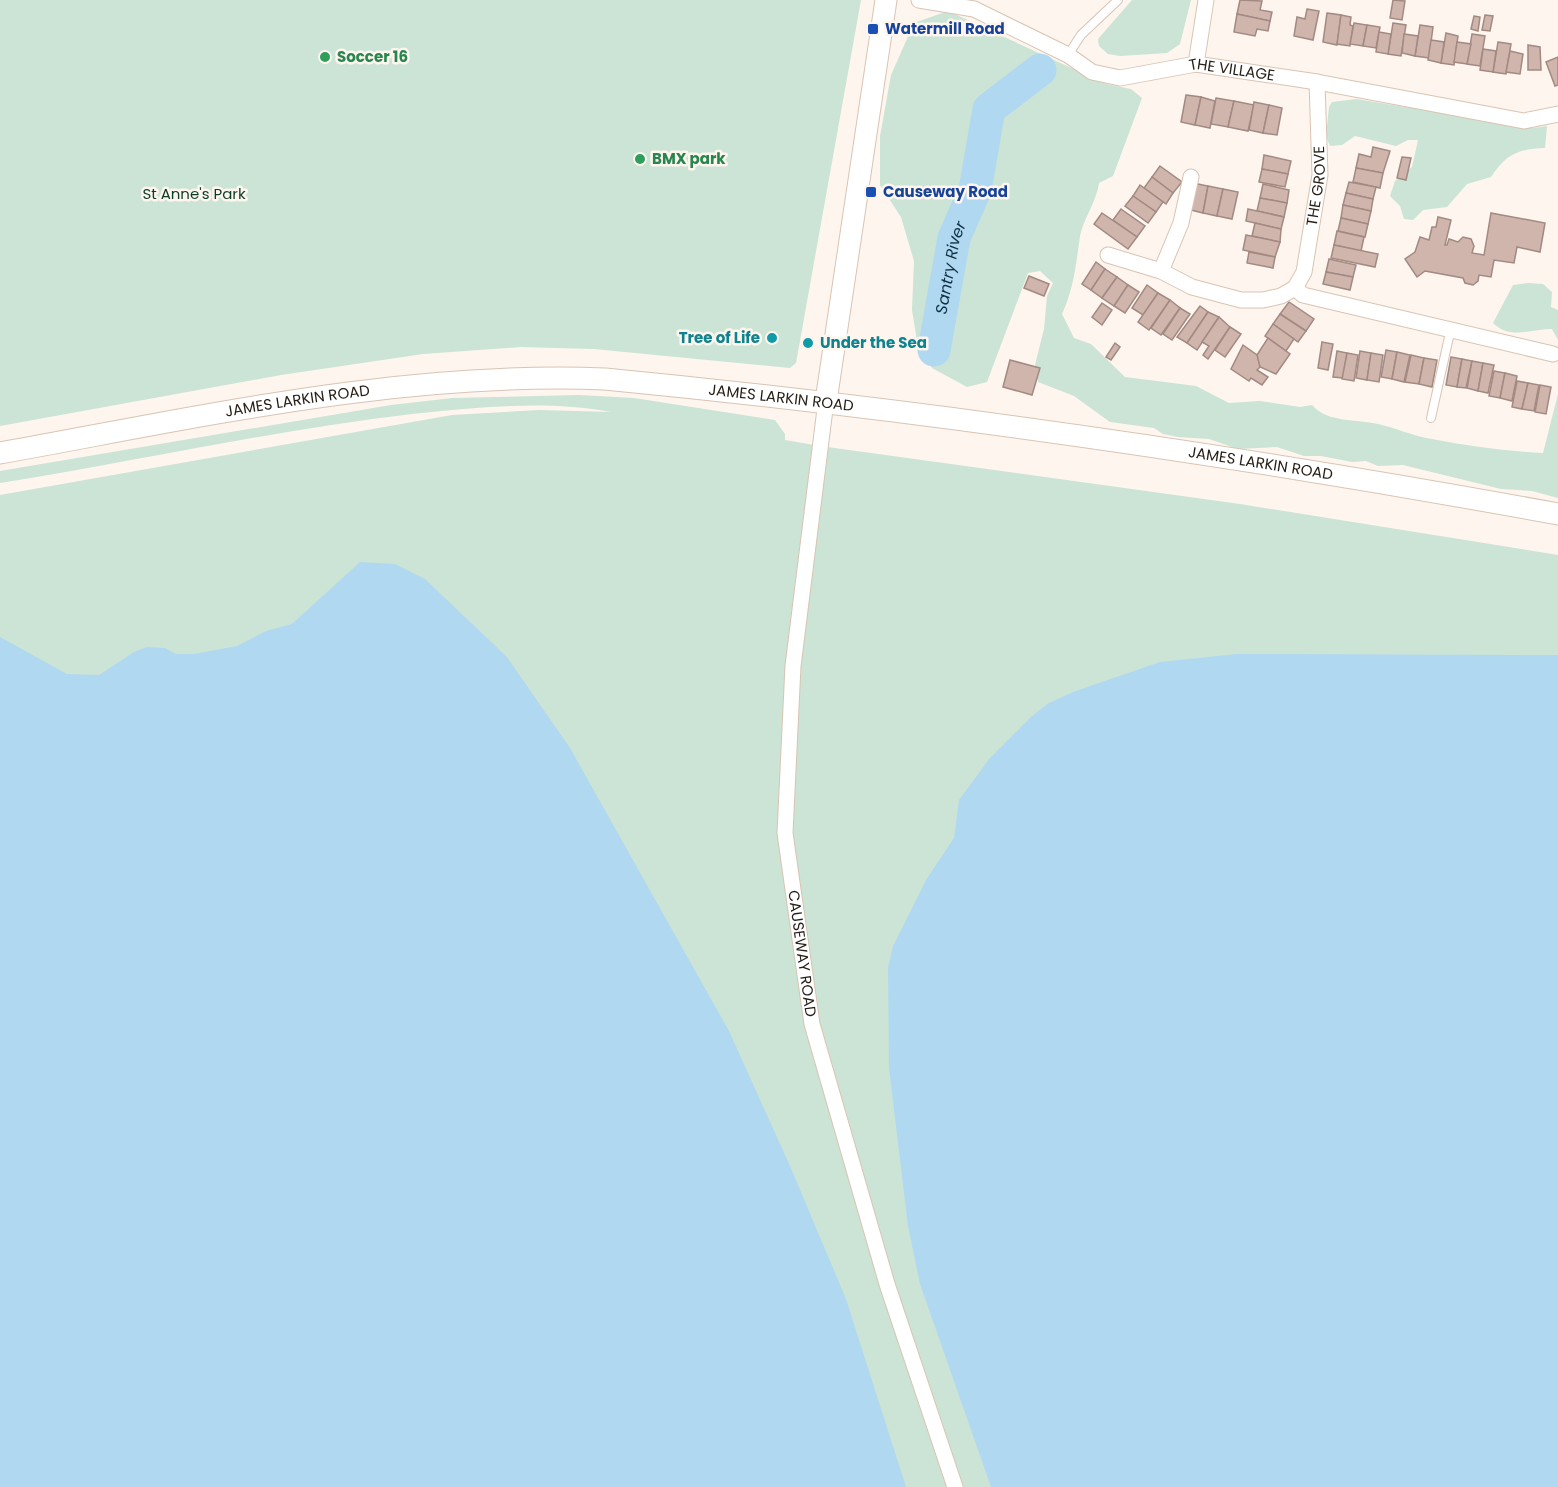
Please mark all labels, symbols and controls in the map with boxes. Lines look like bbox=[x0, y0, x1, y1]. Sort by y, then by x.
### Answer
place label: Watermill Road bbox=[885, 18, 1005, 39]
marker: Watermill Road bbox=[866, 22, 880, 36]
place label: Soccer 16 bbox=[337, 46, 408, 67]
marker: Soccer 16 bbox=[318, 50, 332, 64]
street label: THE VILLAGE bbox=[1187, 53, 1276, 86]
street label: THE GROVE bbox=[1301, 146, 1330, 227]
place label: BMX park bbox=[652, 148, 726, 169]
marker: BMX park bbox=[633, 152, 647, 166]
place label: Causeway Road bbox=[883, 181, 1008, 202]
park label: St Anne's Park bbox=[142, 183, 246, 204]
marker: Causeway Road bbox=[864, 185, 878, 199]
water label: Santry River bbox=[930, 217, 972, 316]
place label: Tree of Life bbox=[679, 327, 760, 348]
marker: Tree of Life bbox=[765, 331, 779, 345]
place label: Under the Sea bbox=[820, 332, 927, 353]
marker: Under the Sea bbox=[801, 336, 815, 350]
street label: JAMES LARKIN ROAD bbox=[223, 379, 371, 422]
street label: JAMES LARKIN ROAD bbox=[707, 379, 855, 416]
street label: JAMES LARKIN ROAD bbox=[1187, 441, 1335, 485]
street label: CAUSEWAY ROAD bbox=[783, 889, 822, 1018]

